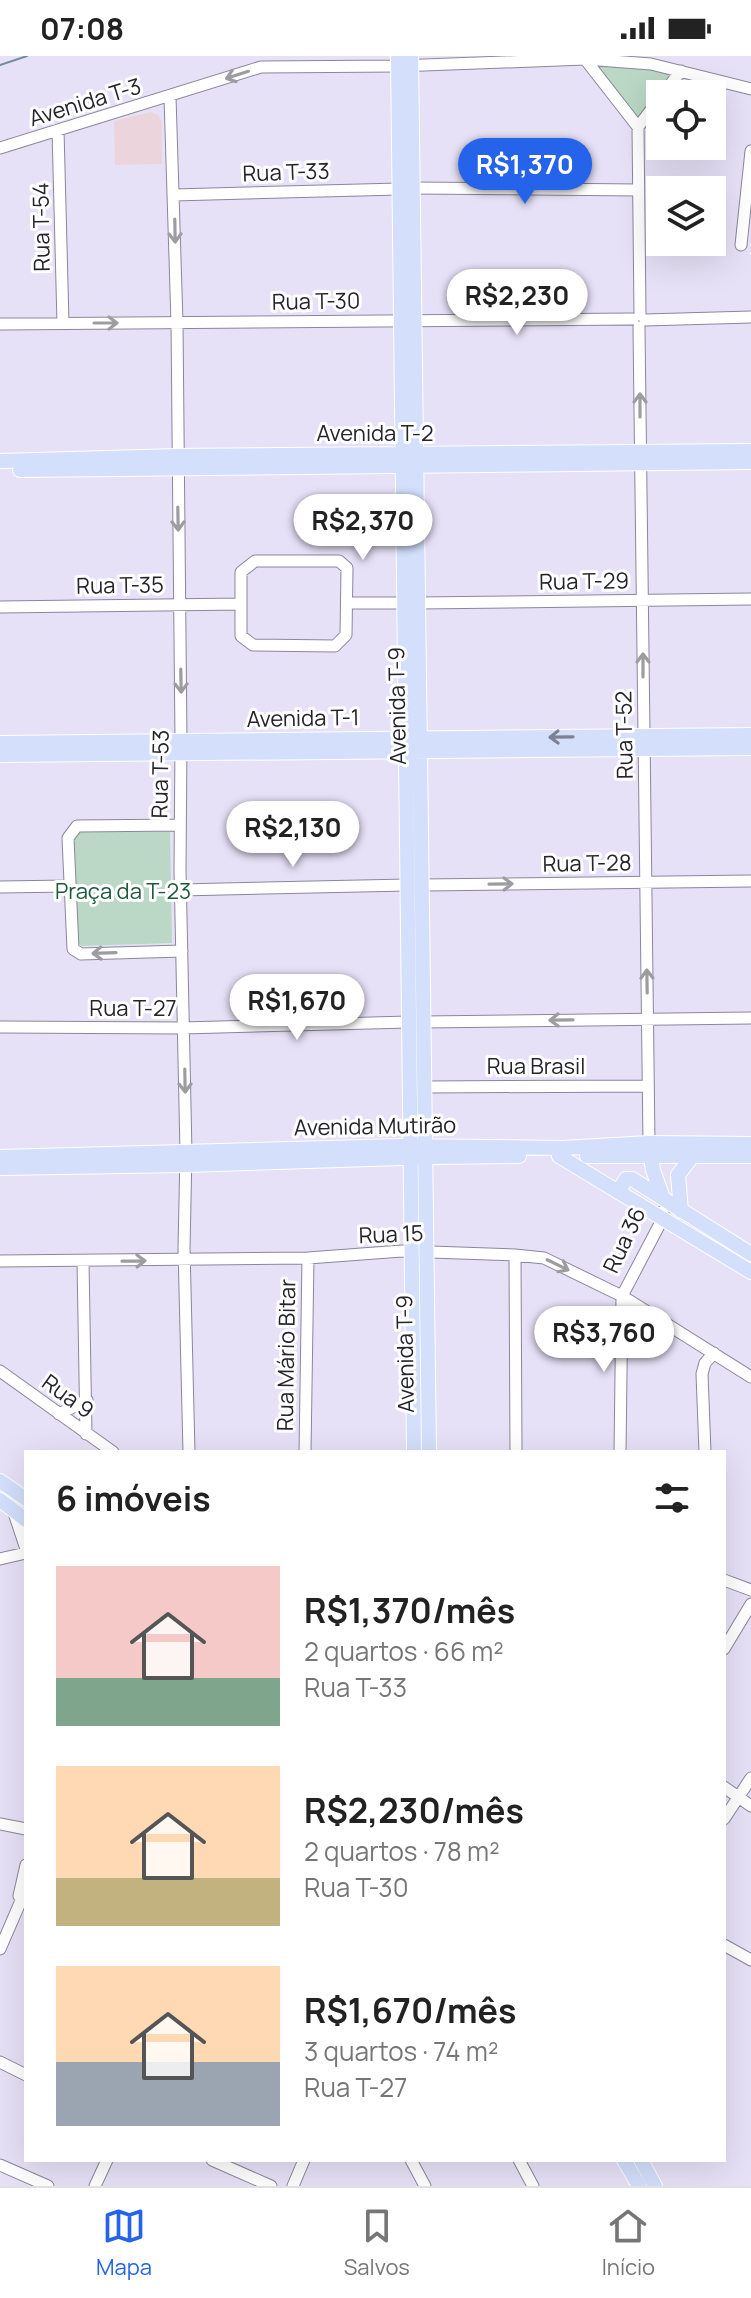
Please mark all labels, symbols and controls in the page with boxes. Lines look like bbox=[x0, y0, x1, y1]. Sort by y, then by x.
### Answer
text: 07:08 bbox=[40, 8, 124, 49]
one-way arrow bbox=[225, 68, 251, 83]
street label: Avenida T-3 bbox=[25, 71, 145, 133]
map controls bbox=[646, 80, 726, 256]
button: locate bbox=[646, 80, 726, 160]
pin: R$1,370 bbox=[451, 138, 599, 206]
text: R$1,370 bbox=[476, 146, 574, 182]
street label: Rua T-33 bbox=[242, 155, 330, 189]
button: layers bbox=[646, 176, 726, 256]
street label: Rua T-54 bbox=[25, 182, 57, 272]
one-way arrow bbox=[167, 217, 183, 244]
pin: R$2,230 bbox=[443, 269, 591, 337]
text: R$2,230 bbox=[465, 277, 569, 313]
street label: Rua T-30 bbox=[272, 285, 360, 317]
one-way arrow bbox=[92, 315, 119, 331]
one-way arrow bbox=[632, 392, 648, 419]
street label: Avenida T-2 bbox=[317, 418, 433, 448]
pin: R$2,370 bbox=[289, 494, 437, 562]
text: R$2,370 bbox=[312, 502, 414, 538]
one-way arrow bbox=[170, 505, 186, 532]
street label: Rua T-29 bbox=[539, 565, 629, 597]
street label: Rua T-35 bbox=[76, 569, 164, 601]
street label: Avenida T-9 bbox=[381, 647, 413, 765]
one-way arrow bbox=[635, 652, 651, 679]
one-way arrow bbox=[173, 667, 188, 694]
street label: Rua T-52 bbox=[608, 691, 640, 779]
street label: Avenida T-1 bbox=[246, 702, 360, 734]
street label: Rua T-53 bbox=[144, 729, 176, 819]
one-way arrow bbox=[548, 729, 575, 745]
pin: R$2,130 bbox=[219, 801, 367, 869]
text: R$2,130 bbox=[244, 809, 342, 845]
street label: Rua T-28 bbox=[542, 847, 632, 879]
park label: Praça da T-23 bbox=[55, 876, 191, 906]
one-way arrow bbox=[487, 876, 514, 892]
one-way arrow bbox=[91, 945, 118, 961]
one-way arrow bbox=[639, 968, 654, 995]
pin: R$1,670 bbox=[223, 974, 371, 1042]
text: R$1,670 bbox=[248, 982, 346, 1018]
street label: Rua T-27 bbox=[89, 993, 177, 1023]
one-way arrow bbox=[548, 1013, 575, 1028]
street label: Rua Brasil bbox=[487, 1051, 585, 1081]
one-way arrow bbox=[177, 1067, 192, 1094]
street label: Avenida Mutirão bbox=[294, 1110, 456, 1142]
street label: Rua 36 bbox=[596, 1202, 652, 1278]
street label: Rua 15 bbox=[358, 1218, 424, 1250]
one-way arrow bbox=[120, 1253, 147, 1269]
one-way arrow bbox=[546, 1258, 570, 1273]
street label: Rua Mário Bitar bbox=[270, 1279, 302, 1431]
street label: Avenida T-9 bbox=[389, 1295, 421, 1413]
pin: R$3,760 bbox=[530, 1306, 678, 1374]
text: R$3,760 bbox=[552, 1314, 656, 1350]
street label: Rua 9 bbox=[36, 1367, 100, 1425]
text: 6 imóveis bbox=[56, 1475, 211, 1521]
icon: filters bbox=[650, 1476, 694, 1520]
text: R$1,370/mês bbox=[304, 1587, 515, 1633]
icon: home bbox=[120, 1598, 216, 1694]
text: 2 quartos · 66 m² bbox=[304, 1633, 504, 1669]
text: Rua T-33 bbox=[304, 1669, 407, 1705]
text: R$2,230/mês bbox=[304, 1787, 524, 1833]
icon: home bbox=[120, 1798, 216, 1894]
text: 2 quartos · 78 m² bbox=[304, 1833, 500, 1869]
text: Rua T-30 bbox=[304, 1869, 409, 1905]
text: R$1,670/mês bbox=[304, 1987, 516, 2033]
icon: home bbox=[120, 1998, 216, 2094]
text: 3 quartos · 74 m² bbox=[304, 2033, 498, 2069]
text: Rua T-27 bbox=[304, 2069, 407, 2105]
tab: Mapa bbox=[96, 2204, 152, 2282]
tab: Salvos bbox=[344, 2204, 410, 2282]
tab: Início bbox=[602, 2204, 655, 2282]

